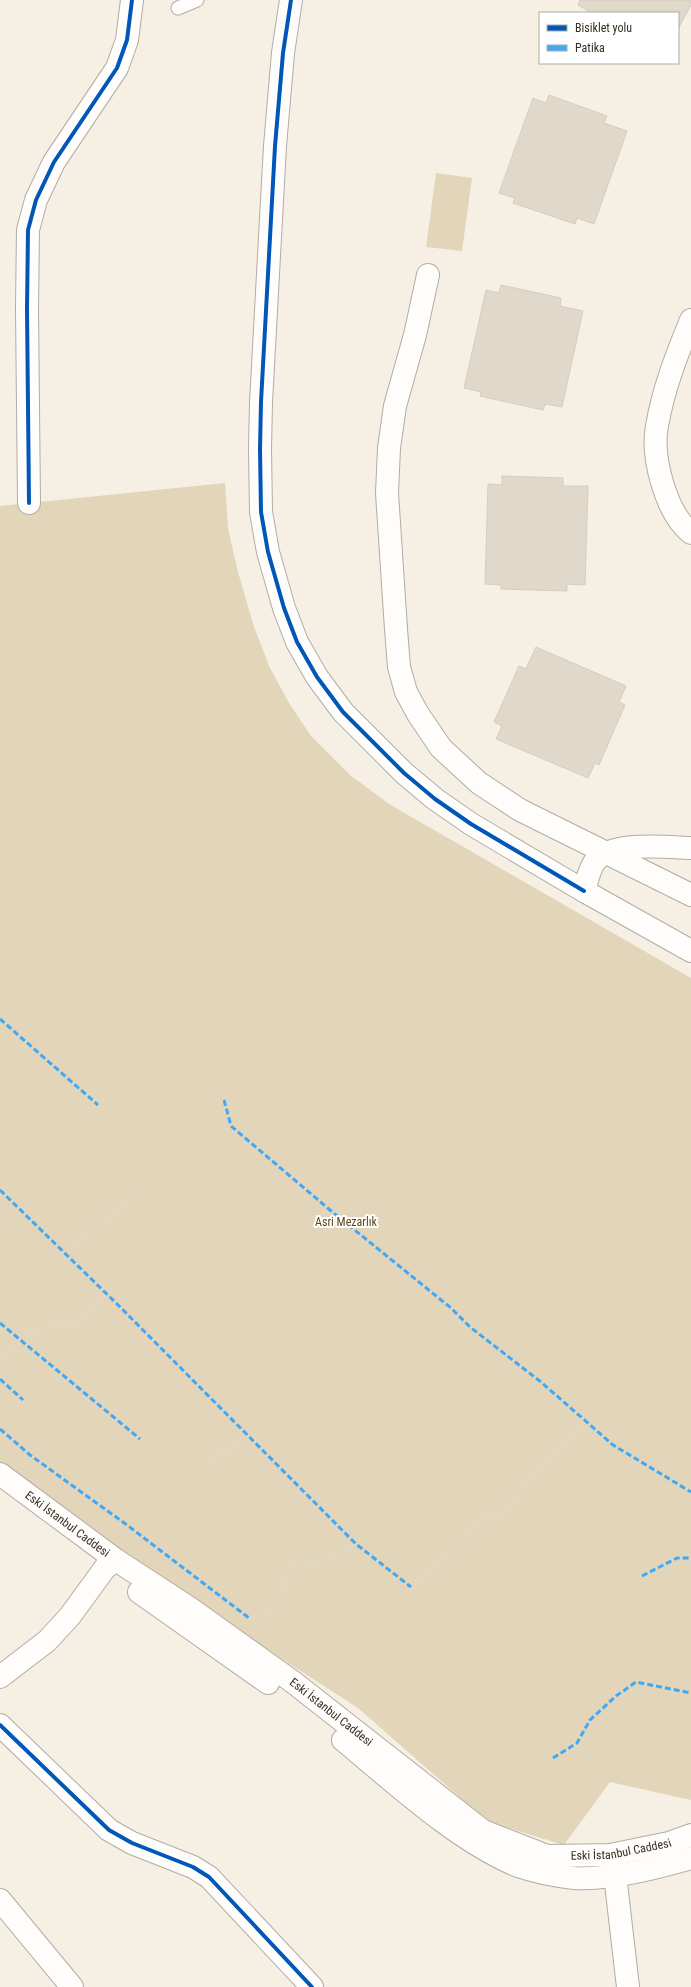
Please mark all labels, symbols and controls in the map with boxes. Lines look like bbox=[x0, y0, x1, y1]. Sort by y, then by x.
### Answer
legend bbox=[539, 12, 679, 64]
text: Bisiklet yolu bbox=[575, 21, 632, 35]
text: Patika bbox=[575, 41, 605, 55]
park label: Asri Mezarlık bbox=[315, 1215, 378, 1229]
street label: Eski İstanbul Caddesi bbox=[22, 1488, 112, 1560]
street label: Eski İstanbul Caddesi bbox=[287, 1675, 376, 1749]
street label: Eski İstanbul Caddesi bbox=[570, 1836, 673, 1863]

